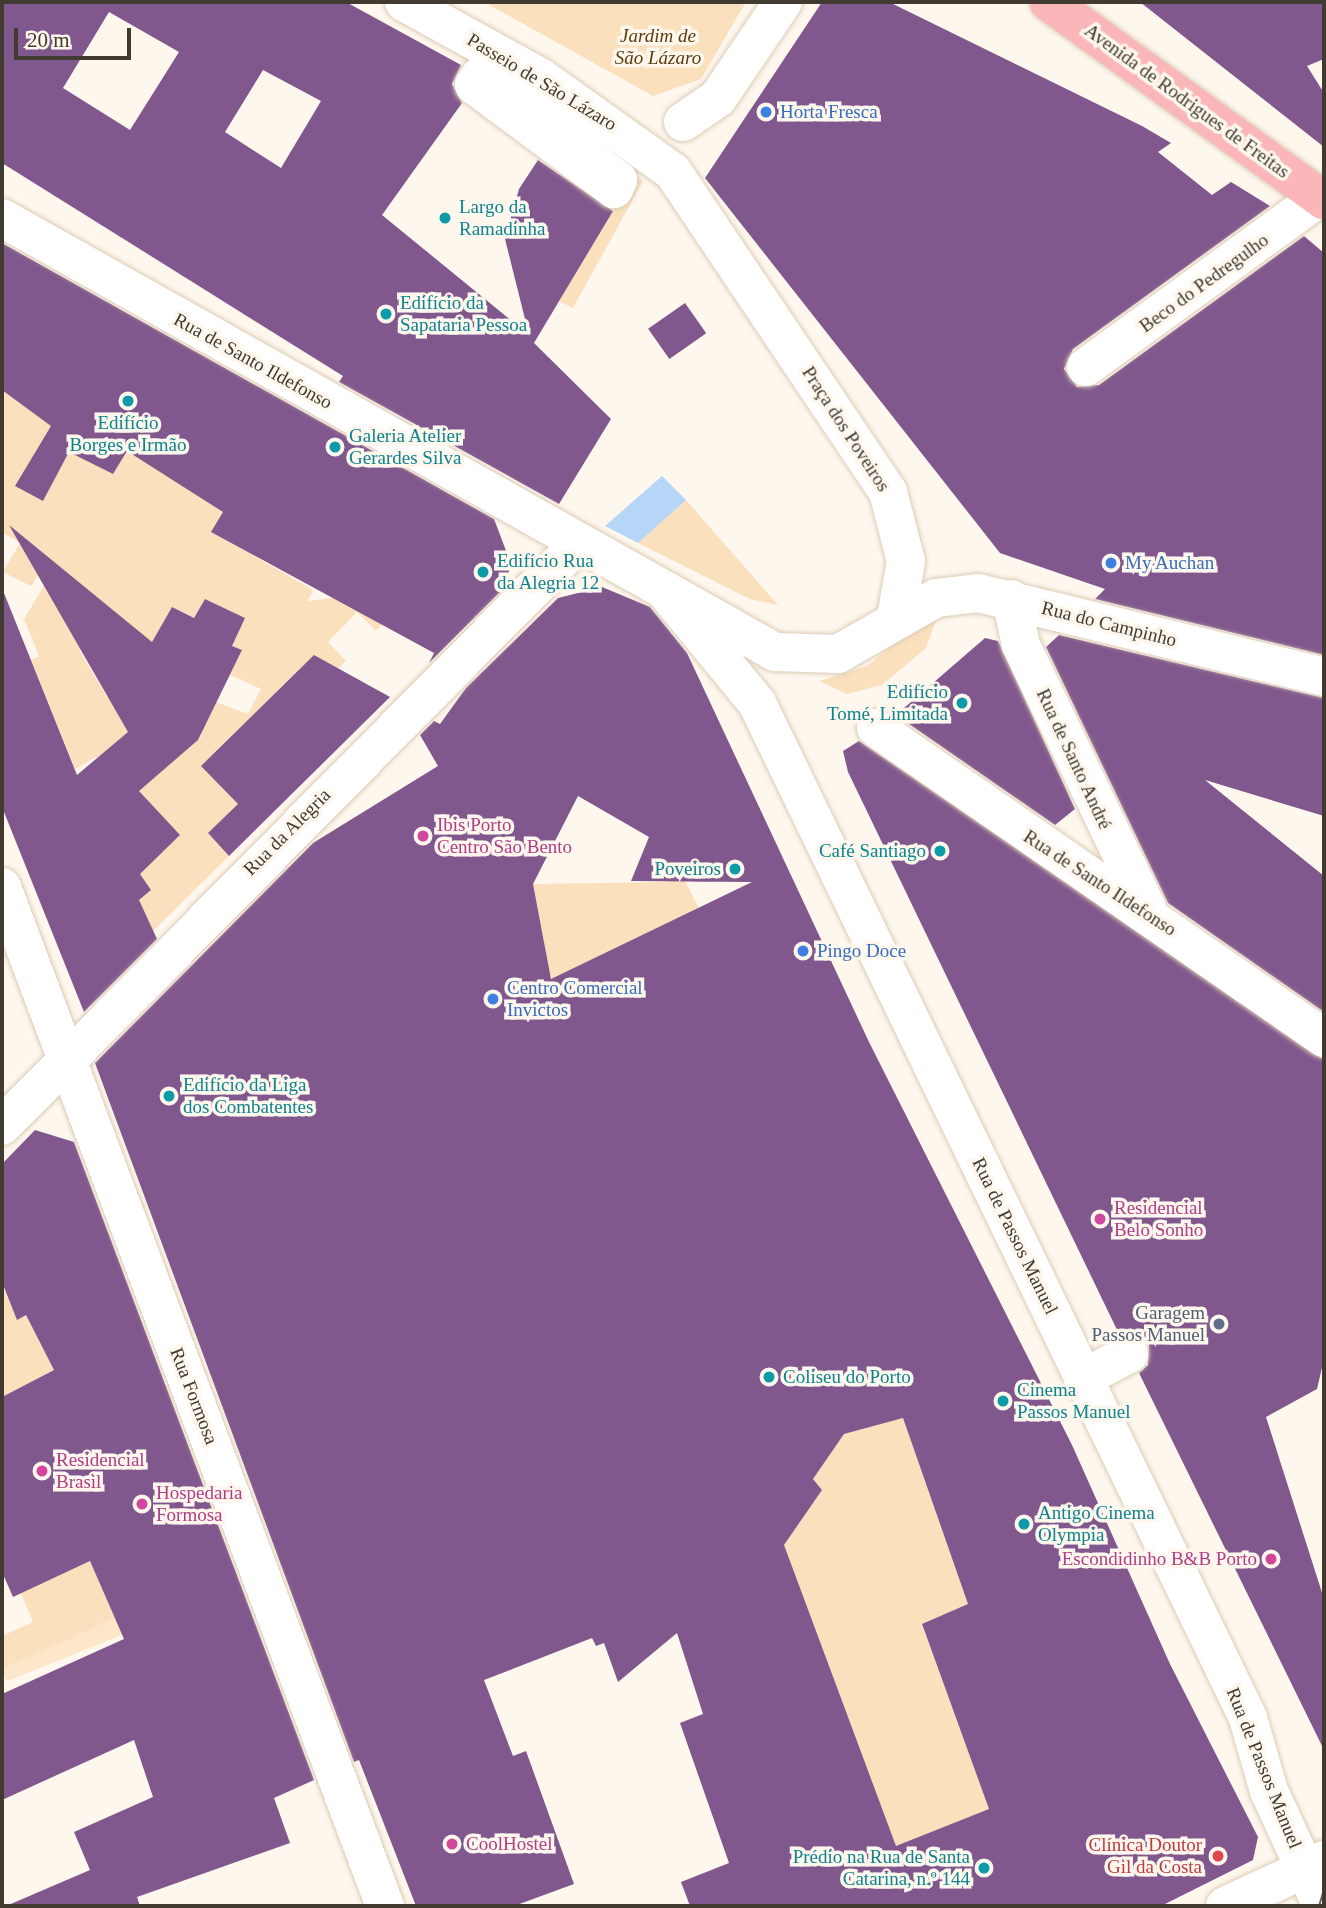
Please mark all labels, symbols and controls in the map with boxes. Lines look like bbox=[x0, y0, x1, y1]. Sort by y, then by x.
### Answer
scale bar bbox=[18, 14, 135, 58]
street label: Avenida de Rodrigues de Freitas bbox=[1080, 19, 1294, 183]
park label: Jardim de São Lázaro bbox=[615, 25, 701, 69]
text: 20 m bbox=[27, 28, 70, 52]
street label: Passeio de São Lázaro bbox=[463, 28, 621, 136]
place label: Horta Fresca bbox=[780, 101, 878, 123]
marker: Horta Fresca bbox=[758, 104, 774, 120]
place label: Largo da Ramadinha bbox=[459, 196, 546, 240]
marker: Largo da Ramadinha bbox=[437, 210, 453, 226]
street label: Beco do Pedregulho bbox=[1135, 228, 1273, 338]
place label: Edifício da Sapataria Pessoa bbox=[400, 292, 527, 336]
marker: Edifício da Sapataria Pessoa bbox=[378, 306, 394, 322]
street label: Rua de Santo Ildefonso bbox=[170, 308, 336, 414]
street label: Praça dos Poveiros bbox=[797, 362, 895, 496]
marker: Edifício Borges e Irmão bbox=[120, 393, 136, 409]
place label: Edifício Borges e Irmão bbox=[70, 412, 186, 456]
place label: Galeria Atelier Gerardes Silva bbox=[349, 425, 462, 469]
marker: Galeria Atelier Gerardes Silva bbox=[327, 439, 343, 455]
place label: Edifício Rua da Alegria 12 bbox=[497, 550, 600, 594]
place label: My Auchan bbox=[1125, 552, 1215, 574]
marker: My Auchan bbox=[1103, 555, 1119, 571]
marker: Edifício Rua da Alegria 12 bbox=[475, 564, 491, 580]
street label: Rua do Campinho bbox=[1039, 596, 1179, 652]
place label: Edifício Tomé, Limitada bbox=[827, 681, 948, 725]
street label: Rua de Santo André bbox=[1031, 685, 1117, 833]
marker: Edifício Tomé, Limitada bbox=[954, 695, 970, 711]
street label: Rua da Alegria bbox=[238, 783, 336, 881]
place label: Ibis Porto Centro São Bento bbox=[437, 814, 572, 858]
street label: Rua de Santo Ildefonso bbox=[1019, 825, 1181, 941]
marker: Ibis Porto Centro São Bento bbox=[415, 828, 431, 844]
place label: Café Santiago bbox=[819, 840, 926, 862]
marker: Café Santiago bbox=[932, 843, 948, 859]
place label: Poveiros bbox=[654, 858, 721, 880]
marker: Poveiros bbox=[727, 861, 743, 877]
place label: Pingo Doce bbox=[817, 940, 906, 962]
marker: Pingo Doce bbox=[795, 943, 811, 959]
place label: Centro Comercial Invictos bbox=[507, 977, 643, 1021]
marker: Centro Comercial Invictos bbox=[485, 991, 501, 1007]
place label: Edifício da Liga dos Combatentes bbox=[183, 1074, 313, 1118]
marker: Edifício da Liga dos Combatentes bbox=[161, 1088, 177, 1104]
street label: Rua de Passos Manuel bbox=[967, 1154, 1063, 1318]
place label: Residencial Belo Sonho bbox=[1114, 1197, 1203, 1241]
marker: Residencial Belo Sonho bbox=[1092, 1211, 1108, 1227]
place label: Garagem Passos Manuel bbox=[1092, 1302, 1205, 1346]
marker: Garagem Passos Manuel bbox=[1211, 1316, 1227, 1332]
street label: Rua Formosa bbox=[165, 1344, 223, 1448]
place label: Coliseu do Porto bbox=[783, 1366, 911, 1388]
marker: Coliseu do Porto bbox=[761, 1369, 777, 1385]
place label: Cinema Passos Manuel bbox=[1017, 1379, 1130, 1423]
marker: Cinema Passos Manuel bbox=[995, 1393, 1011, 1409]
place label: Residencial Brasil bbox=[56, 1449, 145, 1493]
marker: Residencial Brasil bbox=[34, 1463, 50, 1479]
place label: Hospedaria Formosa bbox=[156, 1482, 243, 1526]
marker: Hospedaria Formosa bbox=[134, 1496, 150, 1512]
place label: Antigo Cinema Olympia bbox=[1038, 1502, 1155, 1546]
marker: Antigo Cinema Olympia bbox=[1016, 1516, 1032, 1532]
place label: Escondidinho B&B Porto bbox=[1062, 1548, 1257, 1570]
marker: Escondidinho B&B Porto bbox=[1263, 1551, 1279, 1567]
street label: Rua de Passos Manuel bbox=[1221, 1684, 1307, 1852]
place label: CoolHostel bbox=[466, 1833, 553, 1855]
place label: Clínica Doutor Gil da Costa bbox=[1089, 1834, 1202, 1878]
marker: CoolHostel bbox=[444, 1836, 460, 1852]
place label: Prédio na Rua de Santa Catarina, n.º 144 bbox=[793, 1846, 970, 1890]
marker: Clínica Doutor Gil da Costa bbox=[1208, 1846, 1228, 1866]
marker: Prédio na Rua de Santa Catarina, n.º 144 bbox=[976, 1860, 992, 1876]

